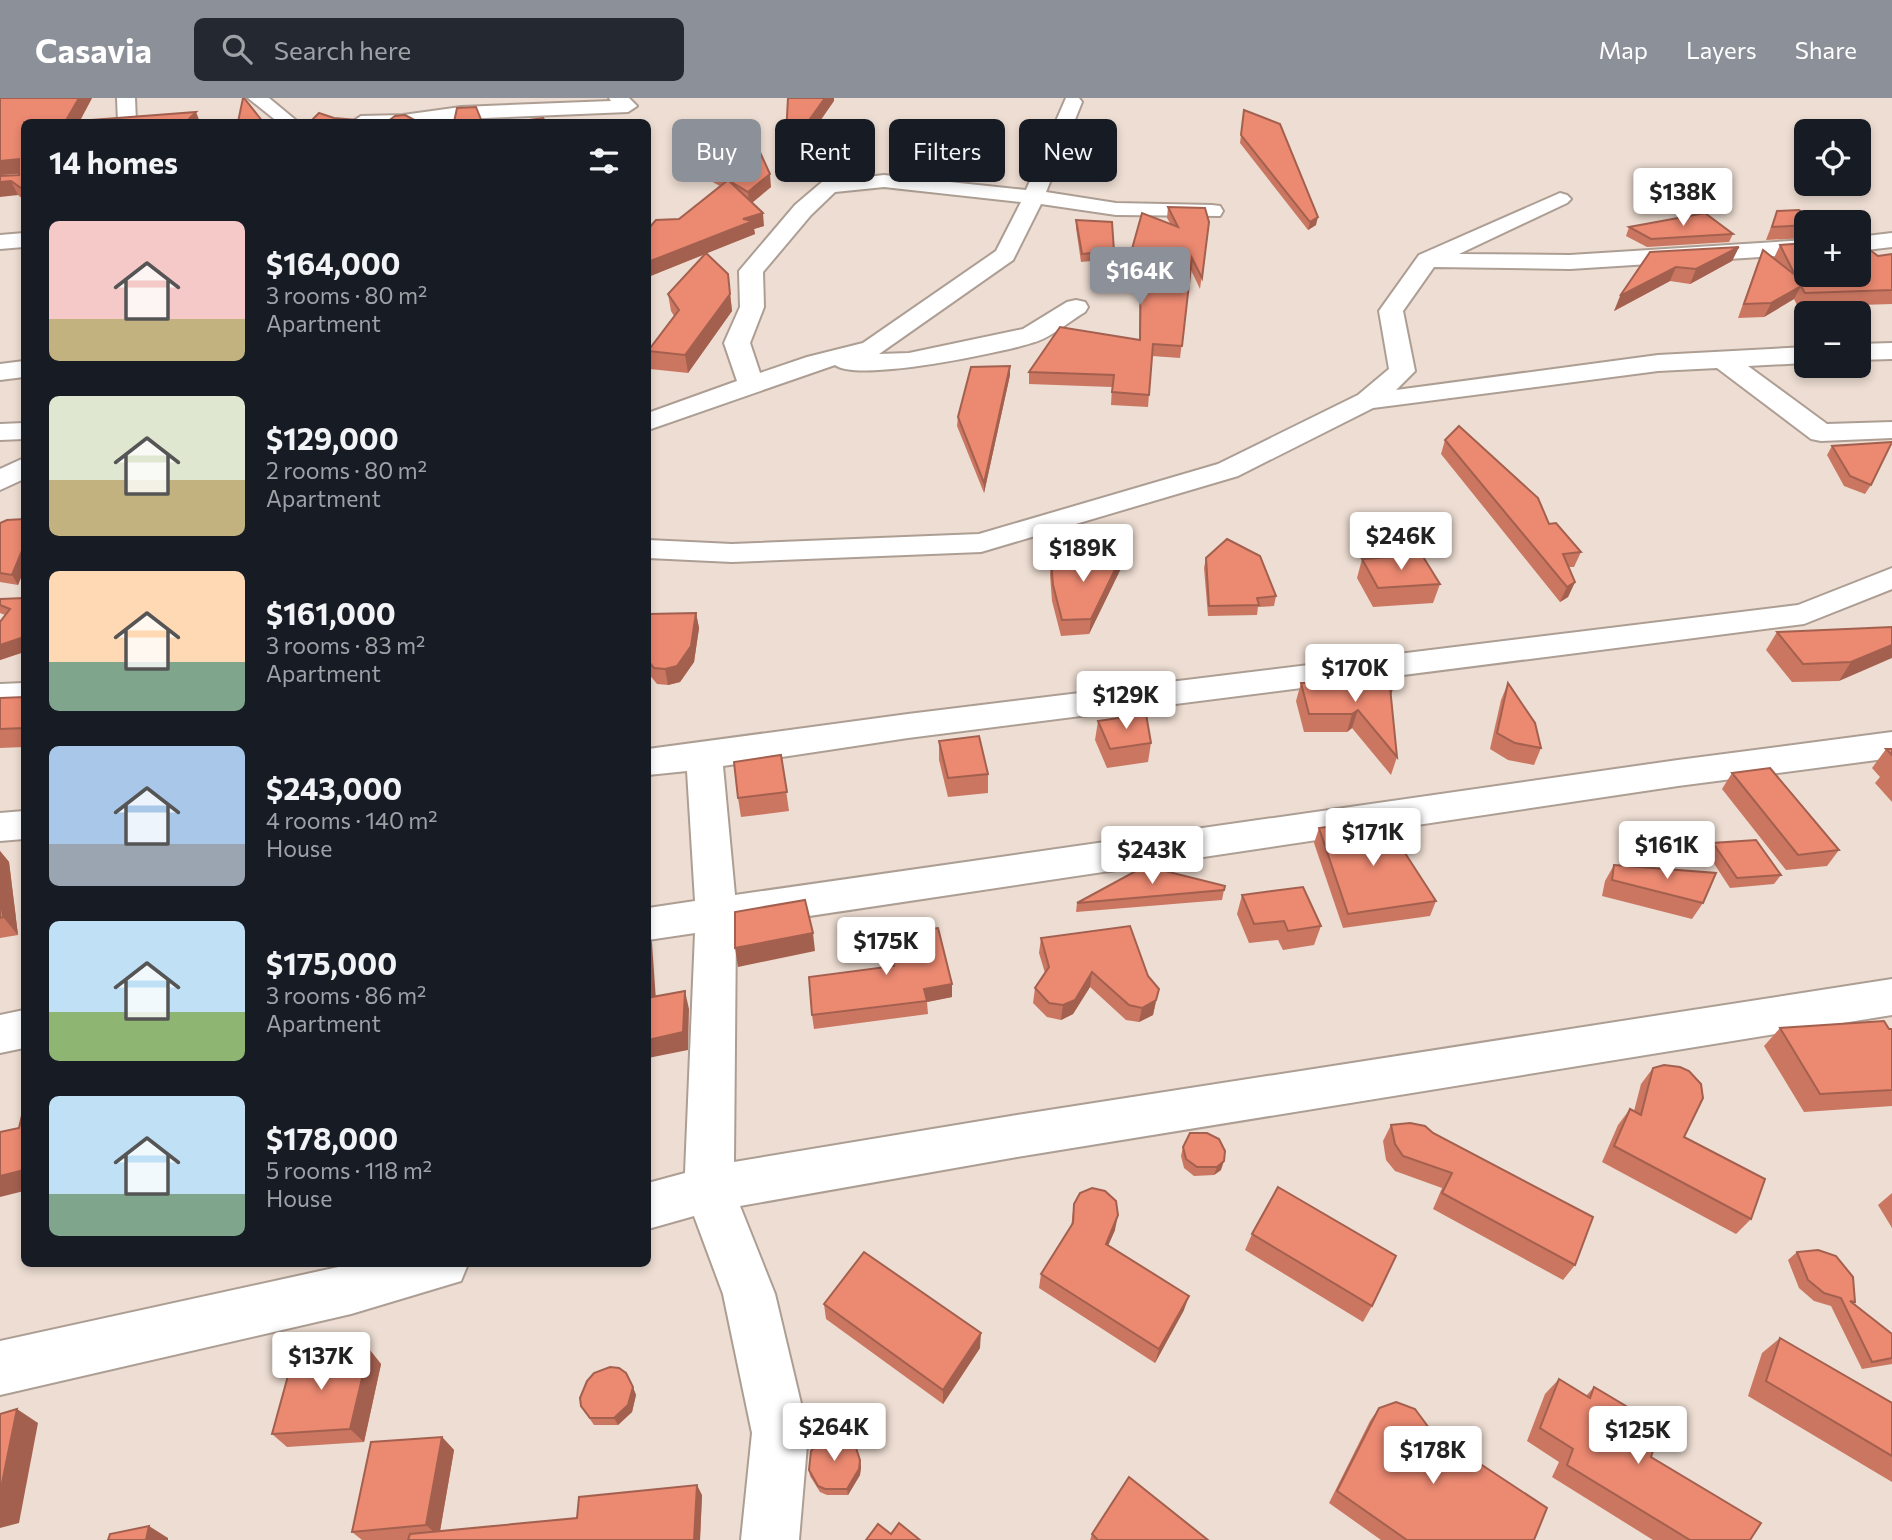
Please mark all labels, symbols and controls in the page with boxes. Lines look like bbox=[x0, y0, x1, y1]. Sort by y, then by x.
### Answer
search box bbox=[194, 18, 684, 81]
text: Casavia bbox=[35, 29, 152, 70]
icon: search bbox=[218, 30, 256, 68]
text: Search here bbox=[274, 34, 411, 65]
text: Map bbox=[1599, 35, 1648, 64]
text: Layers bbox=[1686, 35, 1757, 64]
text: Share bbox=[1795, 35, 1857, 64]
chip: Buy bbox=[672, 119, 761, 182]
chip: Rent bbox=[775, 119, 875, 182]
chip: Filters bbox=[889, 119, 1005, 182]
chip: New bbox=[1019, 119, 1117, 182]
map controls bbox=[1794, 119, 1871, 378]
button: locate bbox=[1794, 119, 1871, 196]
icon: filters bbox=[585, 142, 623, 180]
text: 14 homes bbox=[49, 143, 178, 180]
pin: $138K bbox=[1634, 169, 1732, 228]
text: $138K bbox=[1649, 177, 1717, 205]
button: + bbox=[1794, 210, 1871, 287]
text: $164,000 bbox=[266, 244, 401, 281]
pin: $164K bbox=[1091, 248, 1189, 307]
icon: home bbox=[105, 249, 189, 333]
text: $164K bbox=[1106, 256, 1174, 284]
text: 3 rooms · 80 m² bbox=[266, 281, 427, 309]
button: − bbox=[1794, 301, 1871, 378]
text: Apartment bbox=[266, 309, 381, 337]
text: $129,000 bbox=[266, 419, 399, 456]
icon: home bbox=[105, 424, 189, 508]
text: 2 rooms · 80 m² bbox=[266, 456, 427, 484]
text: Apartment bbox=[266, 484, 381, 512]
pin: $246K bbox=[1352, 512, 1450, 572]
text: $246K bbox=[1366, 521, 1436, 549]
pin: $189K bbox=[1034, 524, 1132, 584]
text: $189K bbox=[1049, 533, 1117, 561]
text: $161,000 bbox=[266, 594, 396, 631]
icon: home bbox=[105, 599, 189, 683]
text: 3 rooms · 83 m² bbox=[266, 631, 425, 659]
pin: $170K bbox=[1306, 644, 1404, 704]
text: $170K bbox=[1321, 653, 1389, 681]
text: Apartment bbox=[266, 659, 381, 687]
pin: $129K bbox=[1077, 672, 1175, 731]
text: $129K bbox=[1093, 680, 1159, 708]
text: $243,000 bbox=[266, 769, 402, 806]
icon: home bbox=[105, 774, 189, 858]
text: 4 rooms · 140 m² bbox=[266, 806, 438, 834]
pin: $171K bbox=[1324, 808, 1422, 868]
text: $171K bbox=[1342, 817, 1404, 845]
pin: $161K bbox=[1618, 822, 1716, 881]
pin: $243K bbox=[1103, 826, 1201, 886]
text: $161K bbox=[1635, 830, 1699, 858]
text: House bbox=[266, 834, 332, 862]
text: $243K bbox=[1117, 835, 1187, 863]
pin: $175K bbox=[837, 918, 935, 977]
text: $175K bbox=[853, 926, 919, 954]
text: $175,000 bbox=[266, 944, 397, 981]
icon: home bbox=[105, 949, 189, 1033]
text: 3 rooms · 86 m² bbox=[266, 981, 426, 1009]
text: Apartment bbox=[266, 1009, 381, 1037]
text: $178,000 bbox=[266, 1119, 398, 1156]
icon: home bbox=[105, 1124, 189, 1208]
text: 5 rooms · 118 m² bbox=[266, 1156, 432, 1184]
text: House bbox=[266, 1184, 332, 1212]
pin: $137K bbox=[272, 1332, 370, 1392]
text: $137K bbox=[288, 1341, 354, 1369]
pin: $264K bbox=[785, 1404, 883, 1463]
pin: $125K bbox=[1589, 1406, 1687, 1466]
text: $264K bbox=[799, 1412, 869, 1440]
text: $125K bbox=[1605, 1415, 1671, 1443]
pin: $178K bbox=[1384, 1426, 1482, 1486]
text: $178K bbox=[1400, 1435, 1466, 1463]

